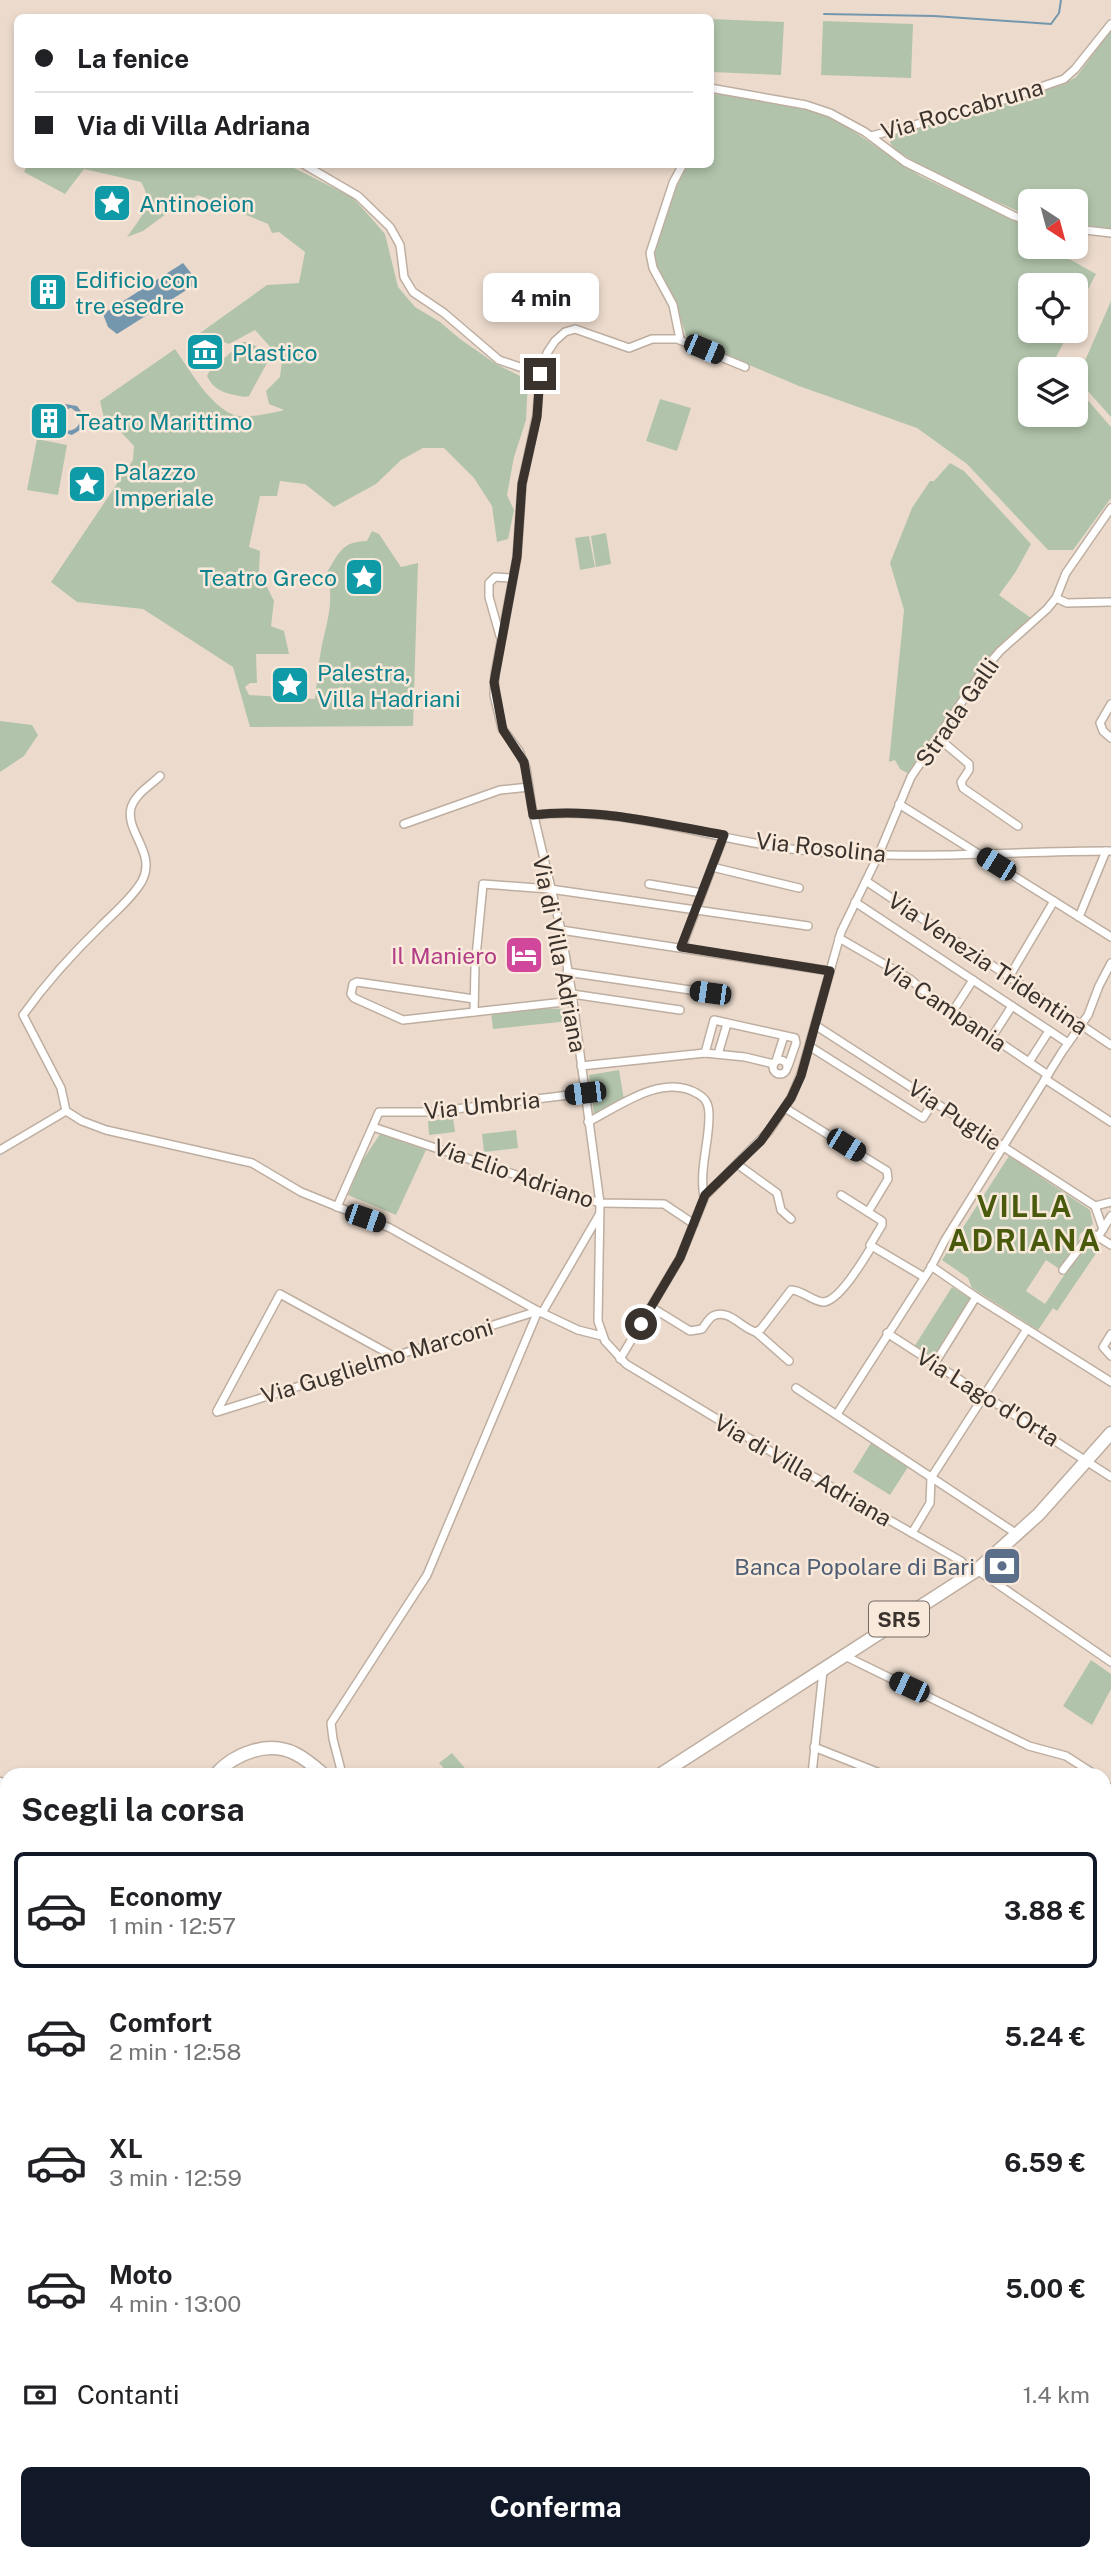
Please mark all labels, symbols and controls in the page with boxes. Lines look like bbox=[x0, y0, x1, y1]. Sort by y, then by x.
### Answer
text: La fenice bbox=[77, 43, 189, 74]
street label: Via Roccabruna bbox=[878, 73, 1046, 145]
text: Via di Villa Adriana bbox=[77, 110, 310, 141]
place icon: Antinoeion bbox=[91, 182, 133, 224]
north arrow bbox=[1018, 189, 1088, 259]
map controls bbox=[1018, 189, 1088, 427]
place label: Antinoeion bbox=[139, 190, 254, 217]
place label: Edificio con tre esedre bbox=[75, 266, 198, 319]
building icon: Edificio con tre esedre bbox=[27, 271, 69, 313]
callout: 4 min bbox=[482, 272, 598, 322]
button: locate bbox=[1018, 273, 1088, 343]
text: 4 min bbox=[511, 284, 571, 311]
museum icon: Plastico bbox=[184, 331, 226, 373]
car bbox=[681, 331, 728, 367]
place label: Plastico bbox=[232, 339, 318, 366]
button: layers bbox=[1018, 357, 1088, 427]
route end bbox=[524, 358, 556, 390]
building icon: Teatro Marittimo bbox=[28, 400, 70, 442]
place label: Teatro Marittimo bbox=[76, 408, 253, 435]
place label: Palazzo Imperiale bbox=[114, 458, 214, 511]
place icon: Palazzo Imperiale bbox=[66, 463, 108, 505]
place icon: Teatro Greco bbox=[343, 556, 385, 598]
place label: Teatro Greco bbox=[200, 564, 337, 591]
street label: Strada Galli bbox=[910, 653, 1004, 771]
place label: Palestra, Villa Hadriani bbox=[317, 659, 461, 712]
place icon: Palestra, Villa Hadriani bbox=[269, 664, 311, 706]
street label: Via Rosolina bbox=[755, 827, 887, 867]
car bbox=[973, 844, 1020, 884]
street label: Via di Villa Adriana bbox=[528, 853, 592, 1055]
street label: Via Venezia Tridentina bbox=[883, 886, 1093, 1040]
hotel icon: Il Maniero bbox=[503, 934, 545, 976]
place label: Il Maniero bbox=[391, 942, 497, 969]
street label: Via Campania bbox=[876, 953, 1012, 1057]
car bbox=[688, 980, 733, 1006]
street label: Via Puglie bbox=[903, 1074, 1007, 1156]
car bbox=[563, 1080, 608, 1106]
street label: Via Umbria bbox=[423, 1085, 541, 1125]
car bbox=[823, 1125, 870, 1165]
street label: Via Elio Adriano bbox=[430, 1133, 598, 1213]
district label: VILLA ADRIANA bbox=[948, 1188, 1102, 1258]
car bbox=[342, 1201, 389, 1235]
route start bbox=[625, 1308, 657, 1340]
street label: Via Guglielmo Marconi bbox=[258, 1313, 496, 1409]
street label: Via Lago d'Orta bbox=[912, 1342, 1064, 1452]
street label: Via di Villa Adriana bbox=[710, 1408, 896, 1532]
bank icon: Banca Popolare di Bari bbox=[981, 1545, 1023, 1587]
place label: Banca Popolare di Bari bbox=[734, 1553, 975, 1580]
road number: SR5 bbox=[869, 1602, 929, 1636]
car bbox=[886, 1669, 933, 1705]
text: Scegli la corsa bbox=[21, 1791, 245, 1828]
icon: car bbox=[25, 1879, 88, 1942]
text: Economy bbox=[109, 1881, 222, 1912]
text: 3.88 € bbox=[1004, 1895, 1086, 1926]
text: 1 min · 12:57 bbox=[109, 1912, 236, 1939]
icon: car bbox=[25, 2005, 88, 2068]
text: Comfort bbox=[109, 2007, 212, 2038]
text: 5.24 € bbox=[1005, 2021, 1086, 2052]
text: 2 min · 12:58 bbox=[109, 2038, 242, 2065]
icon: car bbox=[25, 2131, 88, 2194]
text: XL bbox=[109, 2133, 143, 2164]
text: 6.59 € bbox=[1004, 2147, 1086, 2178]
text: 3 min · 12:59 bbox=[109, 2164, 242, 2191]
icon: car bbox=[25, 2257, 88, 2320]
text: Moto bbox=[109, 2259, 172, 2290]
text: 5.00 € bbox=[1005, 2273, 1086, 2304]
text: 4 min · 13:00 bbox=[109, 2290, 241, 2317]
icon: cash bbox=[21, 2376, 59, 2414]
text: Contanti bbox=[77, 2379, 179, 2410]
text: 1.4 km bbox=[1023, 2381, 1090, 2408]
button: Conferma bbox=[21, 2467, 1090, 2547]

